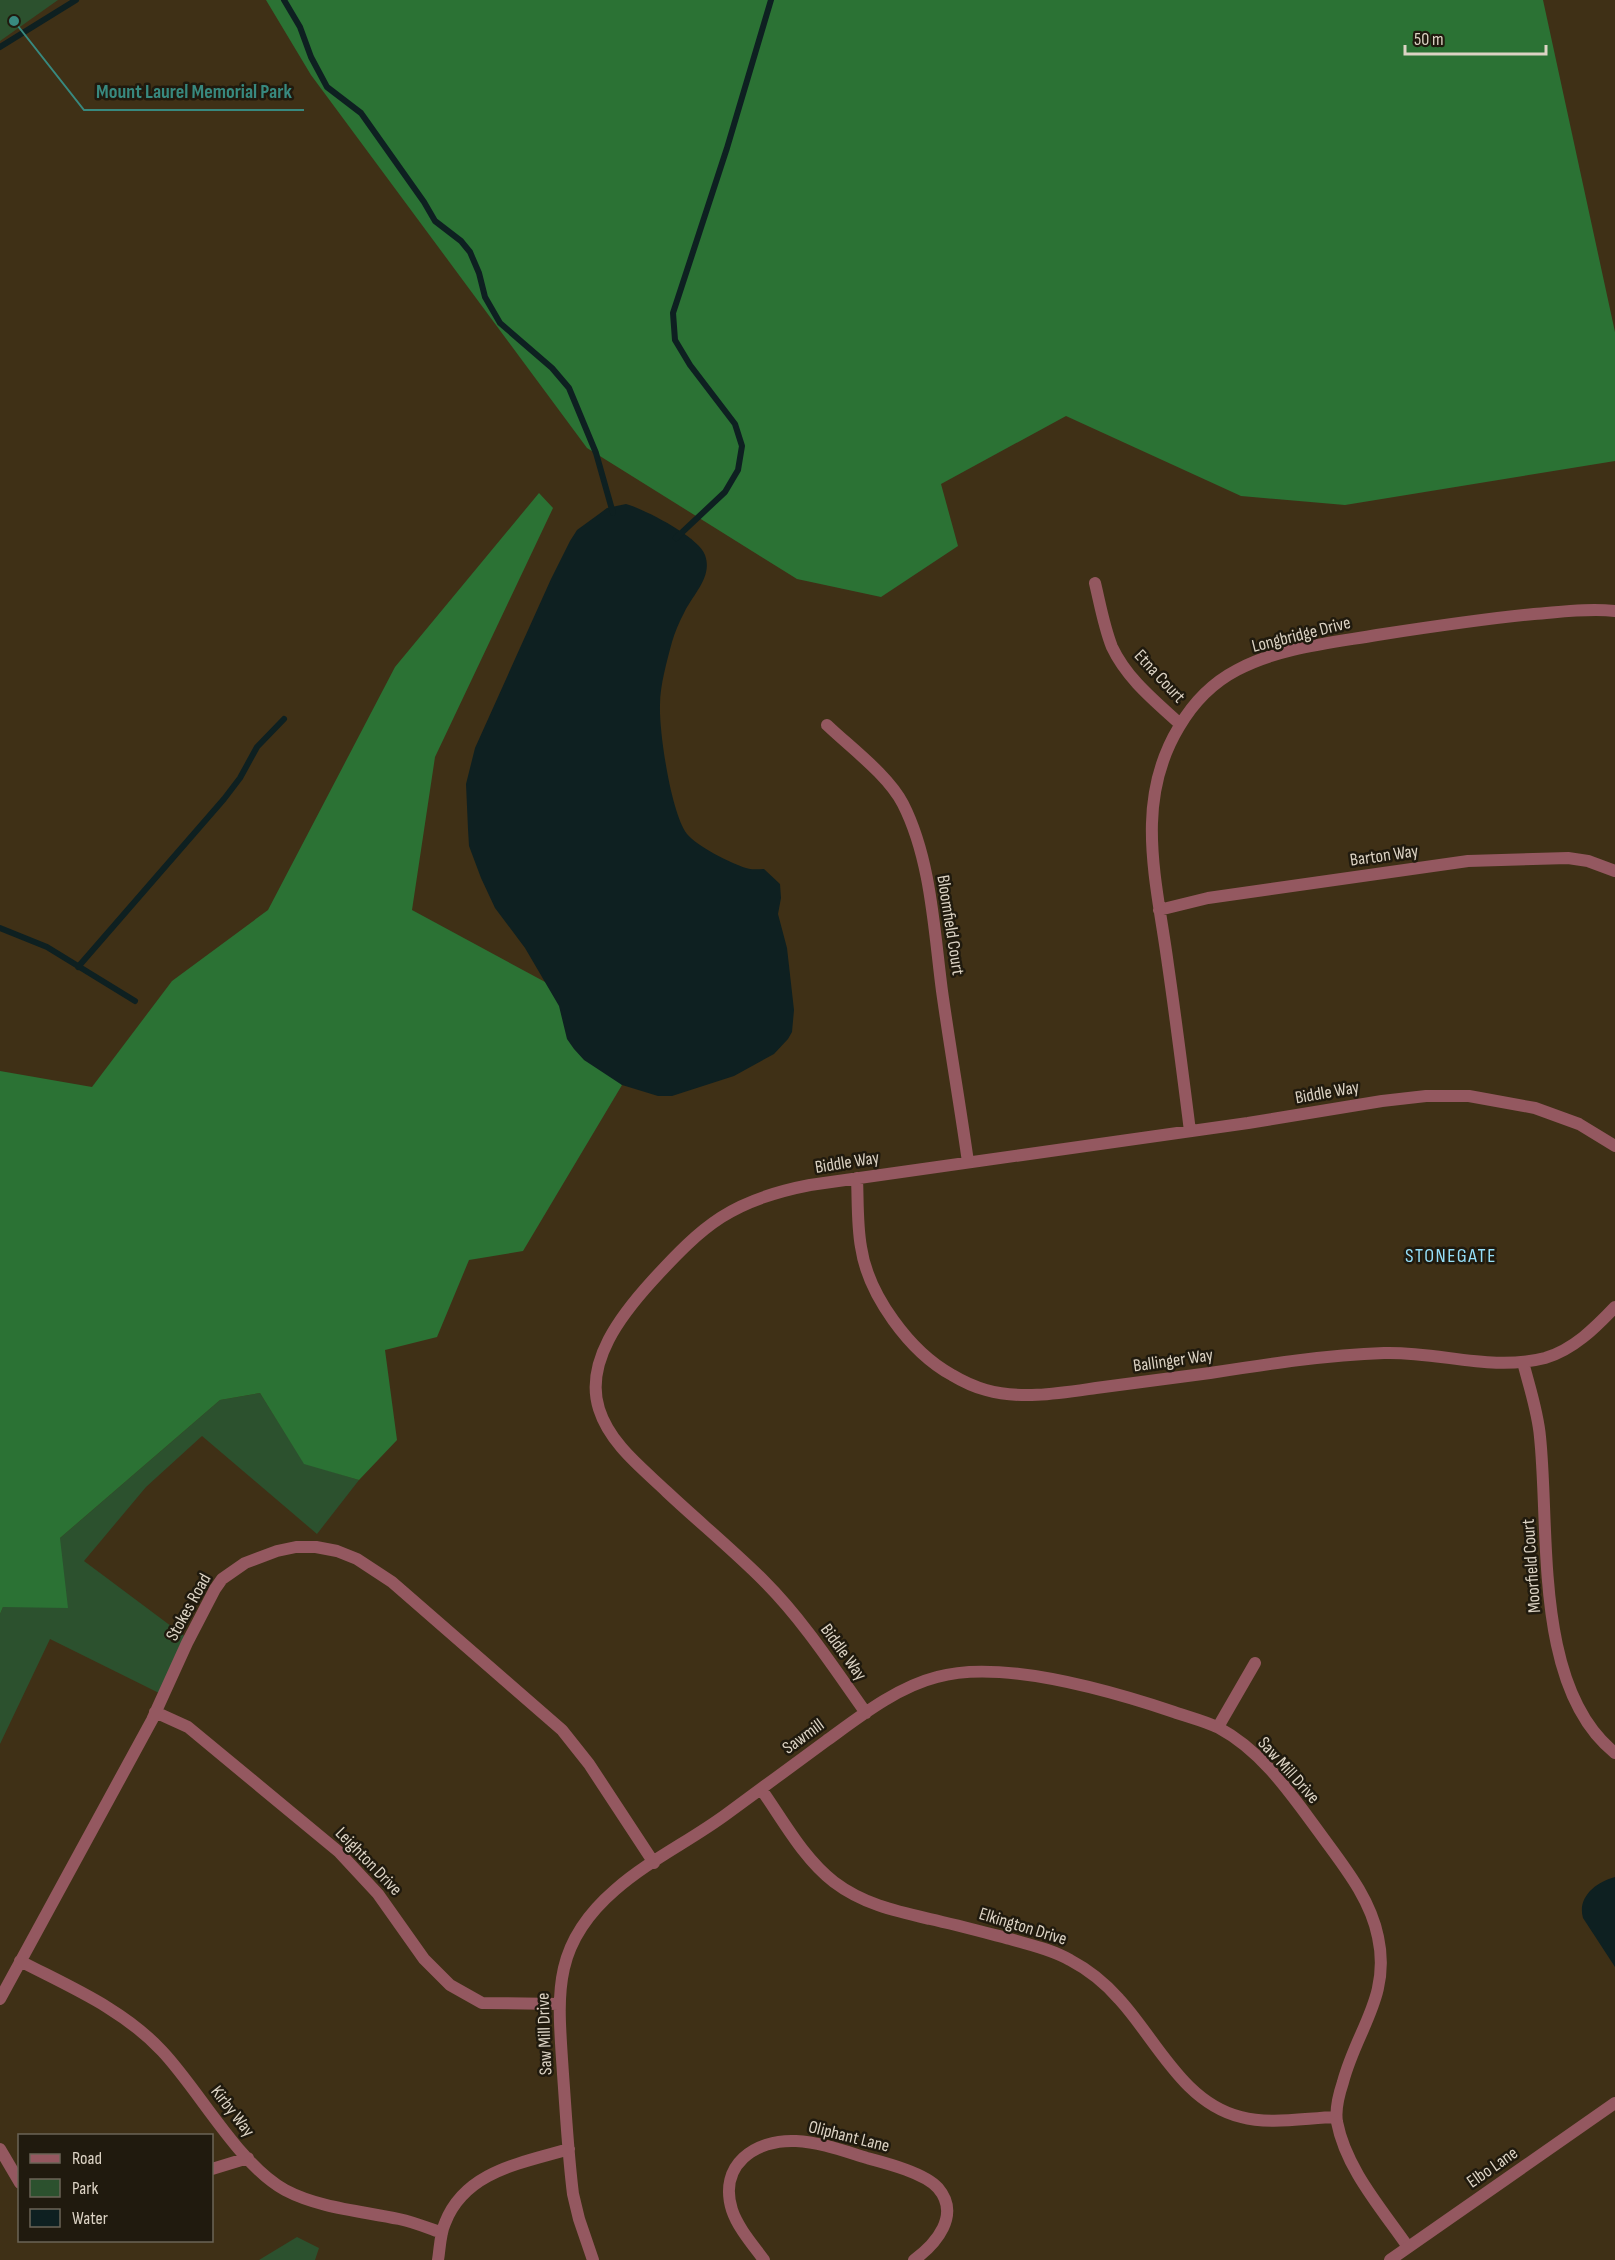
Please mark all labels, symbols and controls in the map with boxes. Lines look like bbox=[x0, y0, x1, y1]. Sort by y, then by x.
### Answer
scale bar bbox=[1405, 18, 1546, 56]
text: 50 m bbox=[1414, 29, 1444, 50]
callout: Mount Laurel Memorial Park bbox=[84, 72, 304, 110]
text: Mount Laurel Memorial Park bbox=[96, 80, 292, 104]
street label: Longbridge Drive bbox=[1250, 612, 1353, 657]
street label: Etna Court bbox=[1130, 645, 1190, 708]
street label: Barton Way bbox=[1349, 840, 1420, 871]
street label: Bloomfield Court bbox=[932, 874, 969, 977]
street label: Biddle Way bbox=[1293, 1077, 1361, 1108]
street label: Biddle Way bbox=[813, 1147, 881, 1178]
district label: STONEGATE bbox=[1405, 1244, 1497, 1268]
street label: Ballinger Way bbox=[1132, 1344, 1214, 1376]
street label: Moorfield Court bbox=[1518, 1518, 1545, 1614]
street label: Stokes Road bbox=[161, 1570, 215, 1645]
street label: Biddle Way bbox=[816, 1620, 871, 1685]
street label: Sawmill bbox=[778, 1714, 828, 1758]
street label: Saw Mill Drive bbox=[1253, 1733, 1324, 1808]
street label: Leighton Drive bbox=[331, 1823, 406, 1900]
street label: Elkington Drive bbox=[976, 1903, 1069, 1950]
street label: Saw Mill Drive bbox=[533, 1992, 556, 2076]
street label: Kirby Way bbox=[206, 2082, 259, 2141]
street label: Oliphant Lane bbox=[806, 2116, 892, 2157]
legend bbox=[18, 2134, 213, 2242]
street label: Elbo Lane bbox=[1463, 2142, 1522, 2192]
text: Road bbox=[72, 2148, 102, 2169]
text: Park bbox=[72, 2178, 98, 2199]
text: Water bbox=[72, 2208, 108, 2229]

